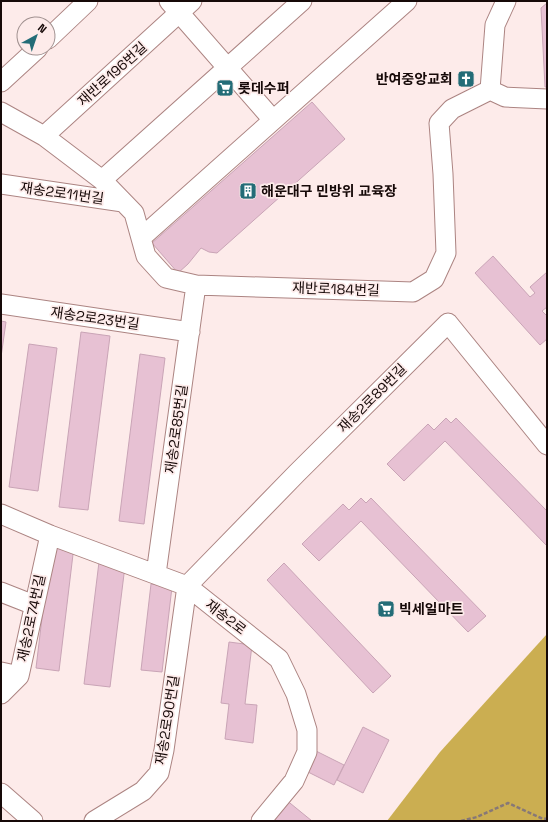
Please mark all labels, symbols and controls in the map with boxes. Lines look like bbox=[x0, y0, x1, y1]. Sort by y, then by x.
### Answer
north arrow bbox=[16, 16, 56, 56]
text: N bbox=[35, 21, 50, 36]
street label: 재반로196번길 bbox=[74, 38, 150, 110]
church icon: 반여중앙교회 bbox=[456, 69, 476, 89]
place label: 반여중앙교회 bbox=[376, 70, 453, 88]
supermarket icon: 롯데수퍼 bbox=[215, 78, 235, 98]
place label: 롯데수퍼 bbox=[238, 79, 290, 97]
street label: 재송2로11번길 bbox=[19, 178, 105, 208]
building icon: 해운대구 민방위 교육장 bbox=[238, 181, 258, 201]
place label: 해운대구 민방위 교육장 bbox=[261, 182, 397, 200]
street label: 재반로184번길 bbox=[292, 278, 380, 300]
street label: 재송2로23번길 bbox=[49, 303, 141, 333]
street label: 재송2로89번길 bbox=[334, 360, 410, 436]
street label: 재송2로85번길 bbox=[161, 383, 191, 475]
street label: 재송2로74번길 bbox=[13, 573, 49, 663]
street label: 재송2로 bbox=[202, 595, 250, 639]
supermarket icon: 빅세일마트 bbox=[376, 599, 396, 619]
place label: 빅세일마트 bbox=[399, 600, 464, 618]
street label: 재송2로90번길 bbox=[151, 674, 183, 766]

